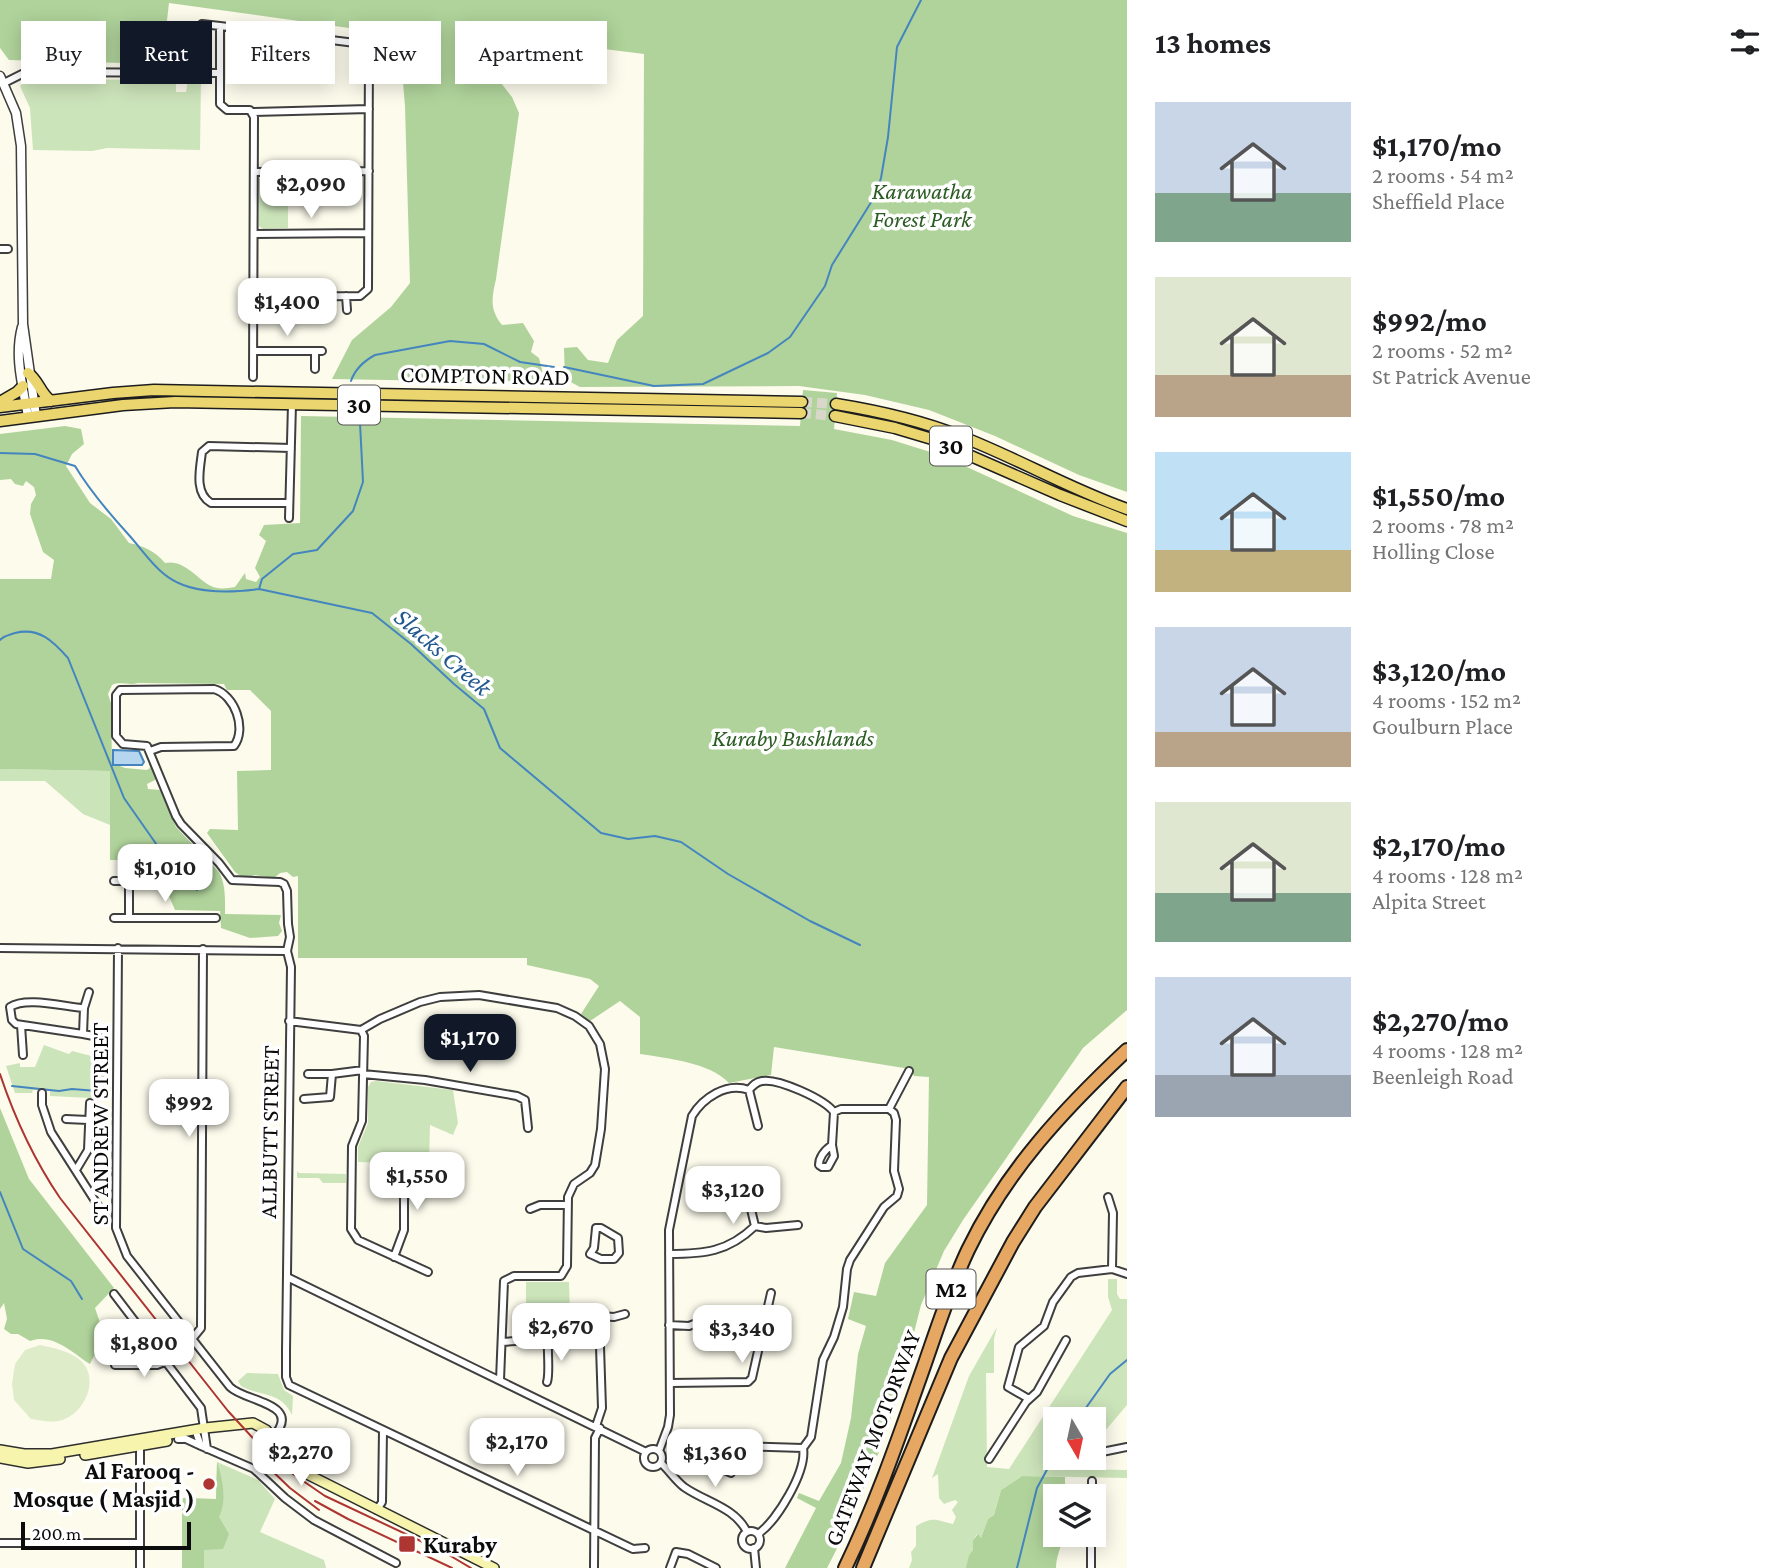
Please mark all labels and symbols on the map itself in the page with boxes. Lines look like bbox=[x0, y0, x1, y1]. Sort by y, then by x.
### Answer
pin: $2,090 bbox=[254, 160, 368, 220]
park label: Karawatha Forest Park bbox=[872, 177, 973, 232]
pin: $1,400 bbox=[230, 278, 344, 338]
street label: COMPTON ROAD bbox=[400, 360, 570, 390]
road number: 30 bbox=[338, 386, 380, 424]
road number: 30 bbox=[930, 426, 972, 466]
water label: Slacks Creek bbox=[389, 602, 499, 703]
park label: Kuraby Bushlands bbox=[712, 724, 875, 751]
pin: $1,010 bbox=[108, 844, 222, 904]
pin: $1,170 bbox=[413, 1014, 527, 1074]
street label: ST ANDREW STREET bbox=[86, 1022, 113, 1226]
street label: ALLBUTT STREET bbox=[254, 1045, 284, 1219]
pin: $992 bbox=[148, 1080, 230, 1139]
pin: $1,550 bbox=[360, 1152, 474, 1212]
pin: $3,120 bbox=[676, 1166, 790, 1226]
road number: M2 bbox=[926, 1270, 976, 1308]
pin: $2,670 bbox=[504, 1304, 618, 1363]
pin: $3,340 bbox=[685, 1306, 799, 1365]
pin: $1,800 bbox=[87, 1320, 201, 1379]
street label: GATEWAY MOTORWAY bbox=[818, 1326, 926, 1550]
north arrow bbox=[1043, 1407, 1106, 1470]
pin: $2,170 bbox=[460, 1418, 574, 1478]
pin: $2,270 bbox=[244, 1428, 358, 1488]
pin: $1,360 bbox=[658, 1430, 772, 1489]
place label: Al Farooq - Mosque ( Masjid ) bbox=[13, 1457, 195, 1513]
marker: Al Farooq - Mosque ( Masjid ) bbox=[201, 1476, 217, 1492]
scale bar bbox=[21, 1519, 191, 1551]
place label: Kuraby bbox=[423, 1531, 497, 1558]
marker: Kuraby bbox=[397, 1534, 417, 1554]

